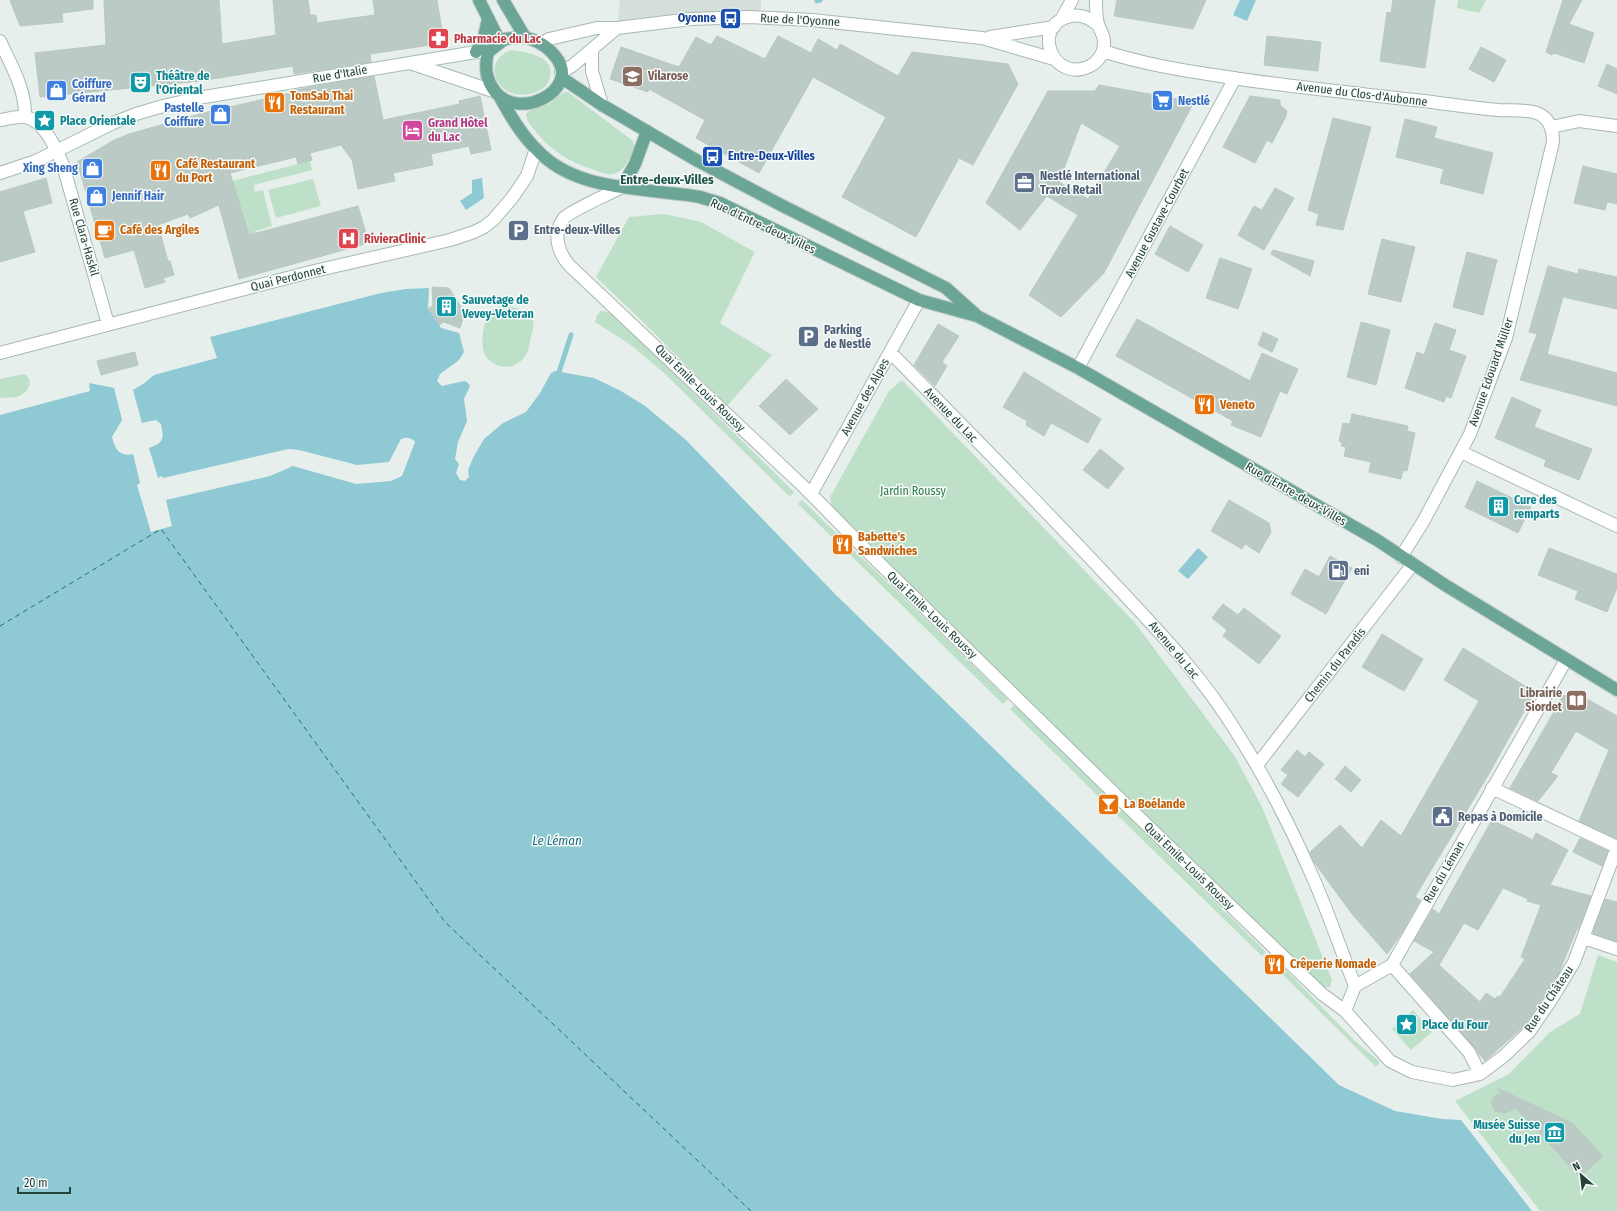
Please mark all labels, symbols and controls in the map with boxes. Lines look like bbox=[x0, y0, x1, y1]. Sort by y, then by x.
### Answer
bus stop icon: Oyonne bbox=[718, 5, 744, 31]
place label: Oyonne bbox=[678, 11, 716, 25]
street label: Rue de l'Oyonne bbox=[760, 11, 840, 29]
pharmacy icon: Pharmacie du Lac bbox=[426, 26, 452, 52]
place label: Pharmacie du Lac bbox=[454, 32, 542, 46]
street label: Rue d'Italie bbox=[312, 62, 369, 86]
school or university icon: Vilarose bbox=[619, 63, 645, 89]
place label: Théâtre de l'Oriental bbox=[156, 69, 210, 97]
place label: Vilarose bbox=[647, 69, 688, 83]
theatre icon: Théâtre de l'Oriental bbox=[127, 70, 153, 96]
place label: Coiffure Gérard bbox=[72, 77, 112, 105]
shop icon: Coiffure Gérard bbox=[43, 78, 69, 104]
street label: Avenue du Clos-d'Aubonne bbox=[1296, 79, 1428, 109]
supermarket icon: Nestlé bbox=[1149, 88, 1175, 114]
place label: TomSab Thai Restaurant bbox=[290, 89, 353, 117]
restaurant icon: TomSab Thai Restaurant bbox=[262, 90, 288, 116]
place label: Nestlé bbox=[1178, 94, 1210, 108]
place label: Pastelle Coiffure bbox=[164, 101, 204, 129]
shop icon: Pastelle Coiffure bbox=[207, 102, 233, 128]
place icon: Place Orientale bbox=[32, 108, 58, 134]
place label: Place Orientale bbox=[60, 114, 136, 128]
place label: Grand Hôtel du Lac bbox=[428, 116, 488, 144]
hotel icon: Grand Hôtel du Lac bbox=[399, 117, 425, 143]
bus stop icon: Entre-Deux-Villes bbox=[700, 143, 726, 169]
place label: Entre-Deux-Villes bbox=[728, 149, 816, 163]
shop icon: Xing Sheng bbox=[80, 155, 106, 181]
place label: Café Restaurant du Port bbox=[176, 157, 256, 185]
restaurant icon: Café Restaurant du Port bbox=[148, 158, 174, 184]
place label: Xing Sheng bbox=[22, 161, 78, 175]
street label: Avenue Gustave-Courbet bbox=[1122, 166, 1192, 280]
place label: Nestlé International Travel Retail bbox=[1040, 169, 1141, 197]
office icon: Nestlé International Travel Retail bbox=[1011, 170, 1037, 196]
district label: Entre-deux-Villes bbox=[620, 172, 714, 187]
shop icon: Jennif Hair bbox=[83, 183, 109, 209]
place label: Jennif Hair bbox=[111, 189, 165, 203]
street label: Rue d'Entre-deux-Villes bbox=[708, 195, 818, 257]
street label: Rue Clara-Haskil bbox=[66, 196, 102, 278]
cafe icon: Café des Argiles bbox=[92, 217, 118, 243]
parking icon: Entre-deux-Villes bbox=[505, 217, 531, 243]
place label: Café des Argiles bbox=[120, 223, 200, 237]
place label: Entre-deux-Villes bbox=[534, 223, 621, 237]
hospital icon: RivieraClinic bbox=[335, 226, 361, 252]
place label: RivieraClinic bbox=[364, 232, 427, 246]
street label: Quai Perdonnet bbox=[249, 262, 327, 294]
place label: Sauvetage de Vevey-Veteran bbox=[461, 293, 534, 321]
building icon: Sauvetage de Vevey-Veteran bbox=[433, 294, 459, 320]
street label: Avenue Edouard Müller bbox=[1466, 315, 1516, 428]
place label: Parking de Nestlé bbox=[824, 323, 871, 351]
parking icon: Parking de Nestlé bbox=[796, 324, 822, 350]
street label: Quai Emile-Louis Roussy bbox=[652, 341, 748, 435]
street label: Avenue des Alpes bbox=[838, 356, 892, 438]
street label: Avenue du Lac bbox=[921, 385, 981, 445]
restaurant icon: Veneto bbox=[1192, 392, 1218, 418]
place label: Veneto bbox=[1219, 398, 1255, 412]
street label: Rue d'Entre-deux-Villes bbox=[1243, 459, 1349, 529]
park label: Jardin Roussy bbox=[880, 484, 947, 498]
place label: Cure des remparts bbox=[1514, 493, 1560, 521]
building icon: Cure des remparts bbox=[1485, 494, 1511, 520]
place label: Babette's Sandwiches bbox=[858, 530, 918, 558]
restaurant icon: Babette's Sandwiches bbox=[830, 531, 856, 557]
fuel station icon: eni bbox=[1325, 558, 1351, 584]
place label: eni bbox=[1354, 564, 1369, 578]
street label: Quai Emile-Louis Roussy bbox=[884, 568, 980, 662]
street label: Avenue du Lac bbox=[1146, 618, 1202, 682]
street label: Chemin du Paradis bbox=[1301, 625, 1369, 705]
place label: Librairie Siordet bbox=[1520, 686, 1563, 714]
library icon: Librairie Siordet bbox=[1564, 687, 1590, 713]
bar icon: La Boélande bbox=[1096, 791, 1122, 817]
place label: La Boélande bbox=[1124, 797, 1185, 811]
public building icon: Repas à Domicile bbox=[1430, 804, 1456, 830]
place label: Repas à Domicile bbox=[1458, 810, 1543, 824]
street label: Quai Emile-Louis Roussy bbox=[1141, 819, 1237, 913]
water label: Le Léman bbox=[532, 833, 582, 848]
street label: Rue du Léman bbox=[1421, 838, 1467, 906]
restaurant icon: Crêperie Nomade bbox=[1262, 951, 1288, 977]
place label: Crêperie Nomade bbox=[1290, 957, 1376, 971]
street label: Rue du Château bbox=[1522, 963, 1576, 1035]
place icon: Place du Four bbox=[1394, 1012, 1420, 1038]
place label: Place du Four bbox=[1422, 1018, 1489, 1032]
place label: Musée Suisse du Jeu bbox=[1473, 1118, 1540, 1146]
museum icon: Musée Suisse du Jeu bbox=[1542, 1119, 1568, 1145]
north arrow bbox=[1561, 1155, 1601, 1195]
text: N bbox=[1571, 1159, 1583, 1174]
scale bar bbox=[18, 1169, 70, 1195]
text: 20 m bbox=[24, 1176, 48, 1190]

